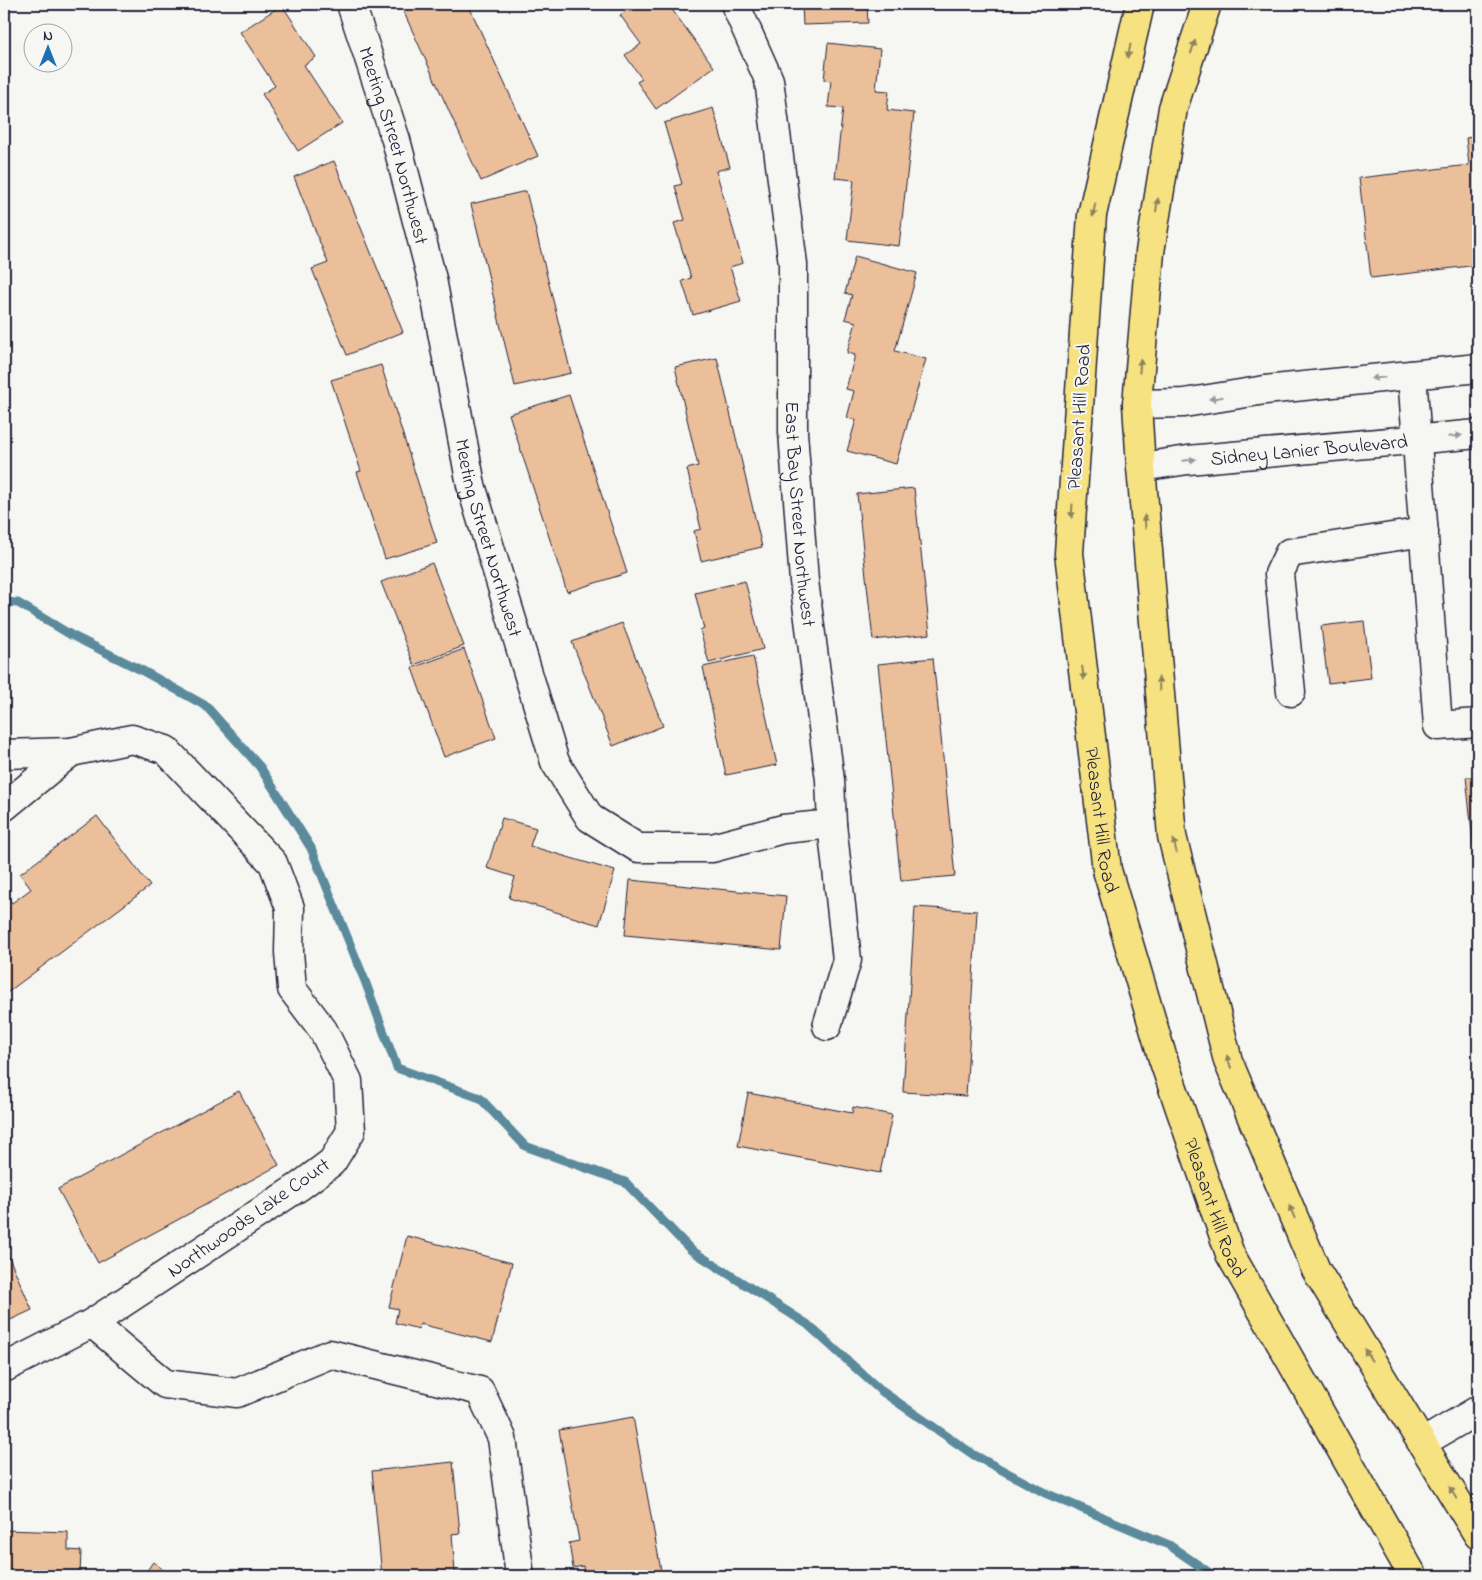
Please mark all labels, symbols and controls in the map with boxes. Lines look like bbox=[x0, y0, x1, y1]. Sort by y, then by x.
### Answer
north arrow bbox=[22, 22, 72, 72]
text: N bbox=[43, 26, 53, 47]
one-way arrow bbox=[1190, 39, 1197, 54]
street label: Meeting Street Northwest bbox=[349, 43, 435, 248]
one-way arrow bbox=[1125, 44, 1133, 59]
one-way arrow bbox=[1154, 196, 1162, 212]
one-way arrow bbox=[1089, 202, 1097, 218]
street label: Pleasant Hill Road bbox=[1061, 343, 1100, 491]
one-way arrow bbox=[1137, 358, 1145, 374]
one-way arrow bbox=[1369, 375, 1385, 383]
one-way arrow bbox=[1208, 394, 1224, 402]
street label: East Bay Street Northwest bbox=[776, 401, 822, 629]
street label: Sidney Lanier Boulevard bbox=[1209, 428, 1409, 475]
one-way arrow bbox=[1448, 432, 1464, 440]
street label: Meeting Street Northwest bbox=[446, 437, 528, 641]
one-way arrow bbox=[1181, 456, 1197, 464]
one-way arrow bbox=[1067, 504, 1075, 520]
one-way arrow bbox=[1141, 514, 1149, 530]
one-way arrow bbox=[1079, 665, 1087, 681]
one-way arrow bbox=[1155, 676, 1163, 692]
street label: Pleasant Hill Road bbox=[1075, 746, 1125, 897]
one-way arrow bbox=[1170, 838, 1178, 853]
one-way arrow bbox=[1225, 1054, 1233, 1069]
street label: Pleasant Hill Road bbox=[1174, 1135, 1253, 1284]
street label: Northwoods Lake Court bbox=[162, 1152, 337, 1286]
one-way arrow bbox=[1287, 1205, 1295, 1219]
one-way arrow bbox=[1363, 1348, 1372, 1361]
one-way arrow bbox=[1448, 1487, 1457, 1500]

